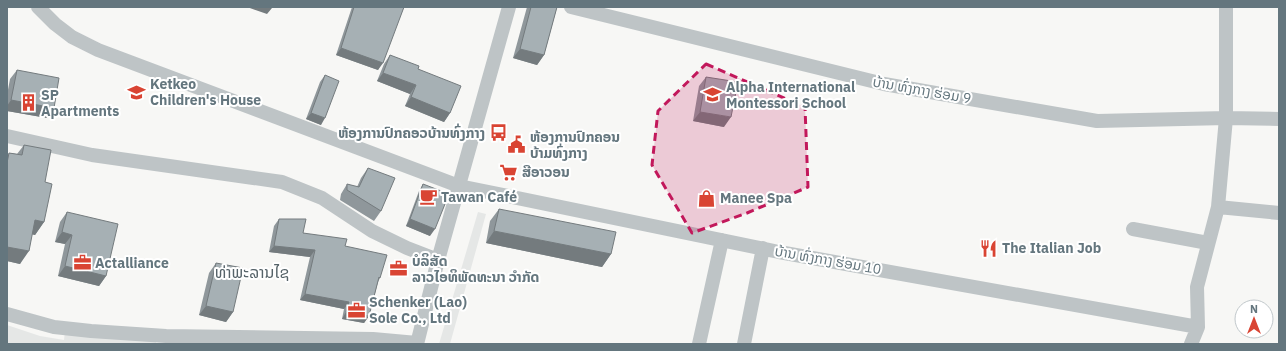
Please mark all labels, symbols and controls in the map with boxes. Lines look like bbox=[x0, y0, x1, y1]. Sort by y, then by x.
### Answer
street label: ບ້ານ ທົ່ງກາງ ຮ່ອມ 9 bbox=[871, 71, 973, 108]
place label: Ketkeo Children's House bbox=[150, 75, 261, 109]
place label: Alpha International Montessori School bbox=[726, 78, 855, 112]
school or university icon: Ketkeo Children's House bbox=[127, 82, 147, 102]
school or university icon: Alpha International Montessori School bbox=[703, 85, 723, 105]
place label: SP Apartments bbox=[41, 86, 119, 120]
building icon: SP Apartments bbox=[18, 93, 38, 113]
place label: ຫ້ອງການປົກຄອວບ້ານທົ່ງກາງ bbox=[338, 123, 485, 142]
bus stop icon: ຫ້ອງການປົກຄອວບ້ານທົ່ງກາງ bbox=[488, 123, 508, 143]
place label: ຫ້ອງການປົກຄອນ ບ້າມທົ່ງກາງ bbox=[530, 128, 620, 162]
public building icon: ຫ້ອງການປົກຄອນ ບ້າມທົ່ງກາງ bbox=[507, 135, 527, 155]
supermarket icon: ສີອາວອນ bbox=[499, 162, 519, 182]
place label: ສີອາວອນ bbox=[522, 163, 570, 181]
cafe icon: Tawan Café bbox=[418, 187, 438, 207]
place label: Tawan Café bbox=[441, 188, 517, 206]
shop icon: Manee Spa bbox=[697, 188, 717, 208]
place label: Manee Spa bbox=[720, 189, 792, 207]
restaurant icon: The Italian Job bbox=[979, 238, 999, 258]
place label: The Italian Job bbox=[1002, 239, 1101, 257]
street label: ບ້ານ ທົ່ງກາງ ຮ່ອມ 10 bbox=[773, 241, 883, 278]
place label: ບໍລິສັດ ລາວໄອທິພັດທະນາ ວຳກັດ bbox=[412, 252, 539, 286]
office icon: Actalliance bbox=[72, 253, 92, 273]
place label: Actalliance bbox=[95, 254, 169, 272]
office icon: ບໍລິສັດ ລາວໄອທິພັດທະນາ ວຳກັດ bbox=[389, 259, 409, 279]
district label: ທ່າພະລານໄຊ bbox=[215, 262, 289, 282]
place label: Schenker (Lao) Sole Co., Ltd bbox=[369, 293, 467, 327]
north arrow bbox=[1234, 299, 1274, 339]
office icon: Schenker (Lao) Sole Co., Ltd bbox=[346, 300, 366, 320]
text: N bbox=[1250, 302, 1258, 316]

